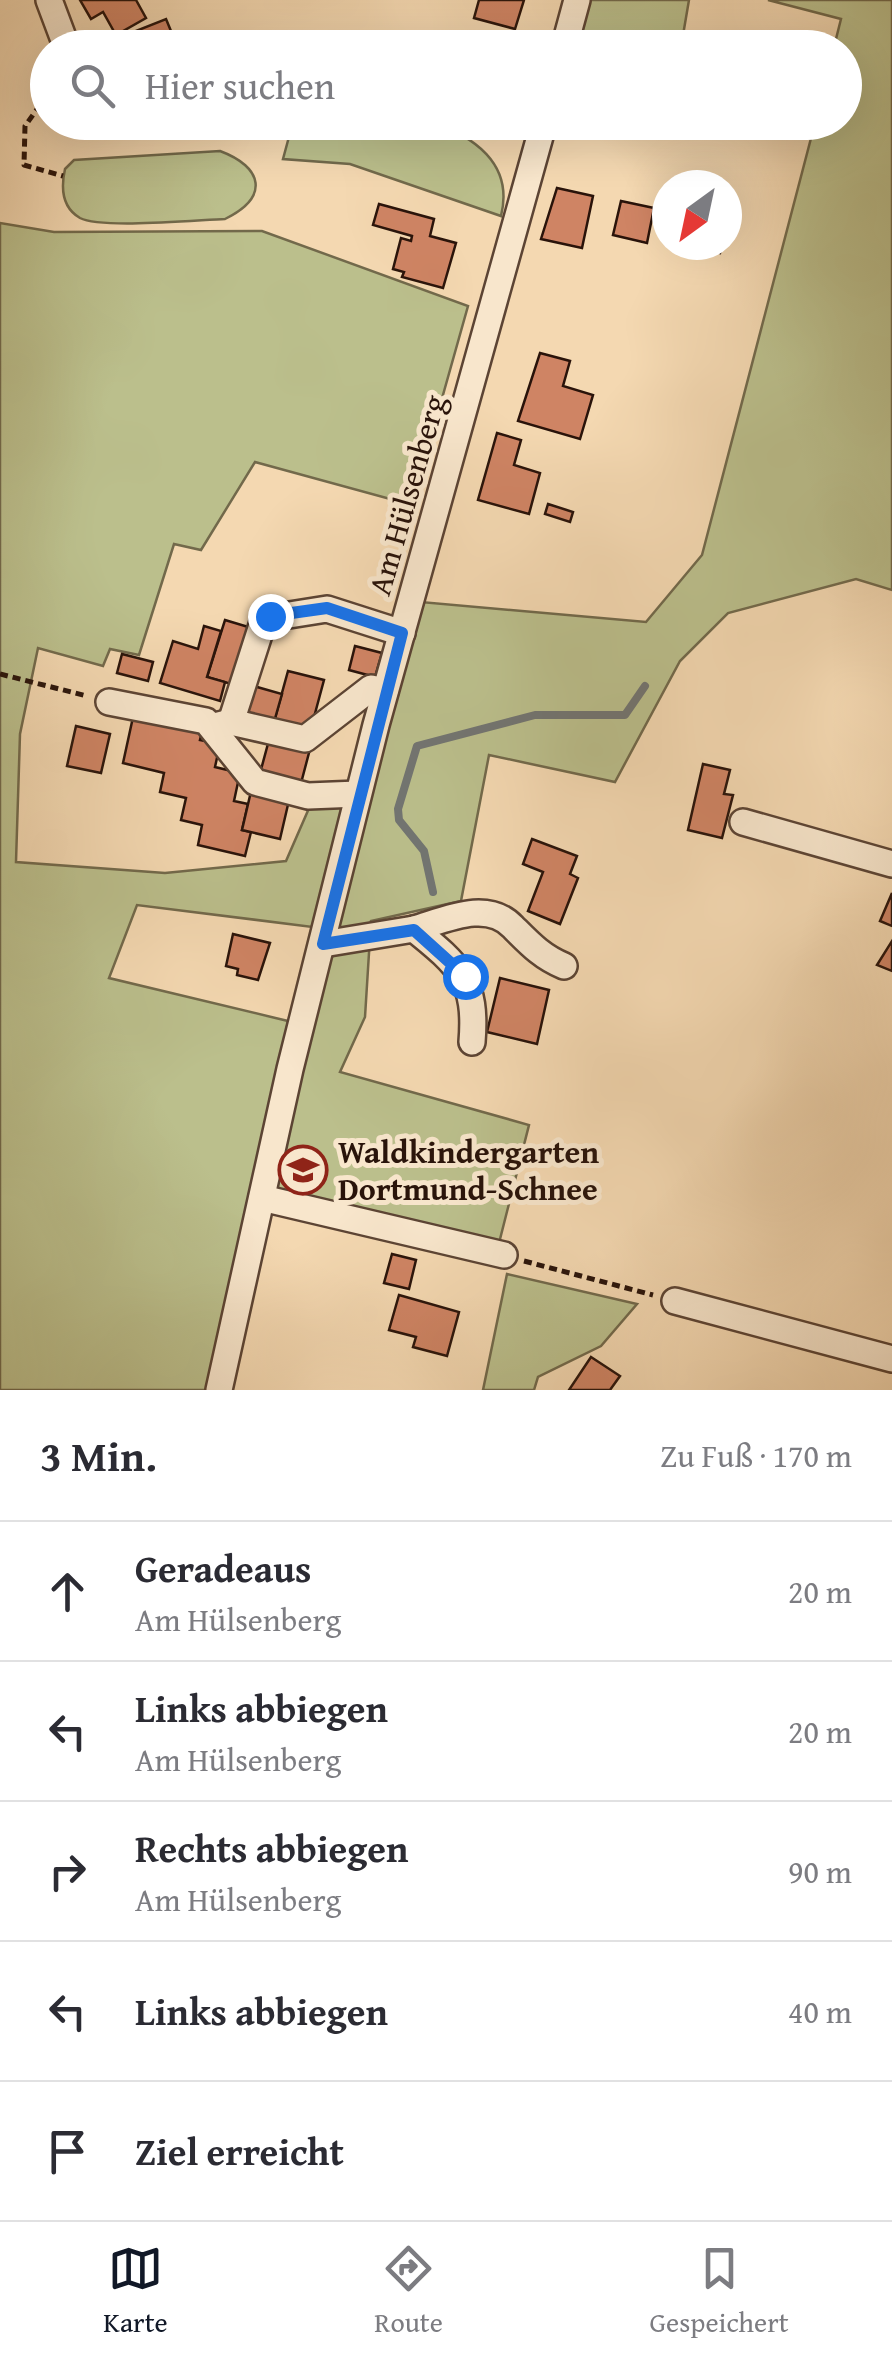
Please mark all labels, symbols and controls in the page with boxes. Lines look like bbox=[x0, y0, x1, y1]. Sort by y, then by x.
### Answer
search box bbox=[30, 30, 862, 140]
text: Hier suchen bbox=[145, 57, 335, 113]
icon: search bbox=[65, 58, 120, 113]
north arrow bbox=[652, 170, 742, 260]
street label: Am Hülsenberg bbox=[355, 389, 458, 601]
route end bbox=[248, 594, 294, 640]
route start bbox=[443, 954, 489, 1000]
place label: Waldkindergarten Dortmund-Schnee bbox=[338, 1128, 599, 1212]
school or university icon: Waldkindergarten Dortmund-Schnee bbox=[277, 1144, 329, 1196]
text: 3 Min. bbox=[40, 1425, 157, 1486]
text: Zu Fuß · 170 m bbox=[660, 1432, 852, 1479]
text: Geradeaus bbox=[135, 1540, 311, 1596]
icon: ahead bbox=[40, 1564, 95, 1619]
text: 20 m bbox=[788, 1568, 852, 1615]
text: Am Hülsenberg bbox=[135, 1596, 342, 1643]
text: Links abbiegen bbox=[135, 1680, 388, 1736]
icon: left bbox=[40, 1704, 95, 1759]
text: 20 m bbox=[788, 1708, 852, 1755]
text: Am Hülsenberg bbox=[135, 1736, 342, 1783]
text: Rechts abbiegen bbox=[135, 1820, 408, 1876]
icon: right bbox=[40, 1844, 95, 1899]
text: 90 m bbox=[788, 1848, 852, 1895]
text: Am Hülsenberg bbox=[135, 1876, 342, 1923]
text: Links abbiegen bbox=[135, 1983, 388, 2039]
icon: left bbox=[40, 1984, 95, 2039]
text: 40 m bbox=[788, 1988, 852, 2035]
text: Ziel erreicht bbox=[135, 2123, 344, 2179]
icon: arrive bbox=[40, 2124, 95, 2179]
tab: Karte bbox=[103, 2241, 168, 2342]
tab: Route bbox=[374, 2241, 443, 2342]
tab: Gespeichert bbox=[650, 2241, 789, 2342]

